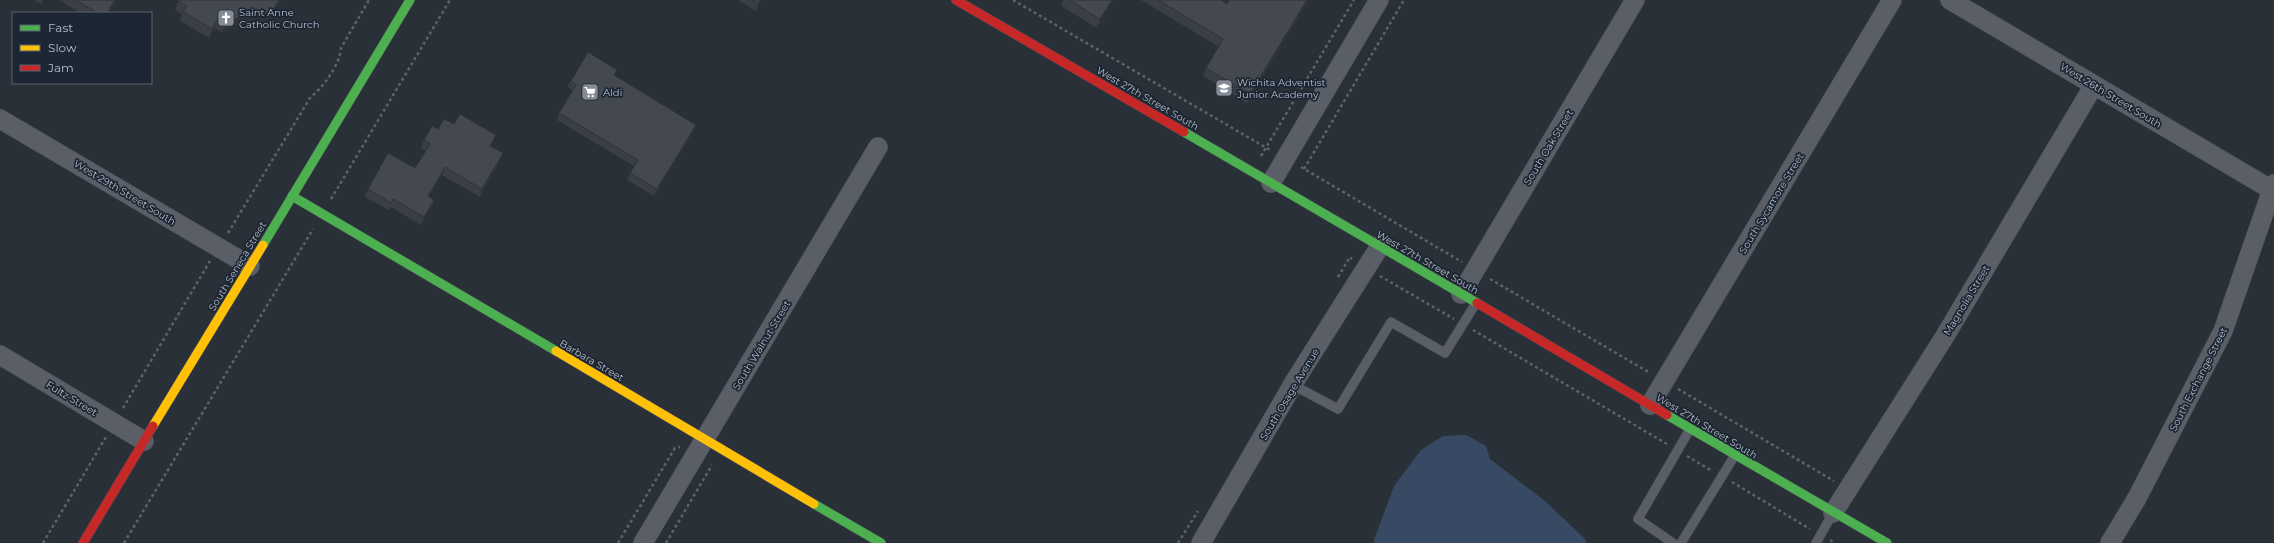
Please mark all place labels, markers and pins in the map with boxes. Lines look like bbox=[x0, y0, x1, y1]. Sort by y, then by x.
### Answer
place label: Saint Anne Catholic Church bbox=[239, 6, 319, 31]
church icon: Saint Anne Catholic Church bbox=[216, 8, 236, 28]
place label: Wichita Adventist Junior Academy bbox=[1236, 76, 1326, 101]
school or university icon: Wichita Adventist Junior Academy bbox=[1214, 78, 1234, 98]
supermarket icon: Aldi bbox=[580, 82, 600, 102]
place label: Aldi bbox=[603, 86, 622, 99]

